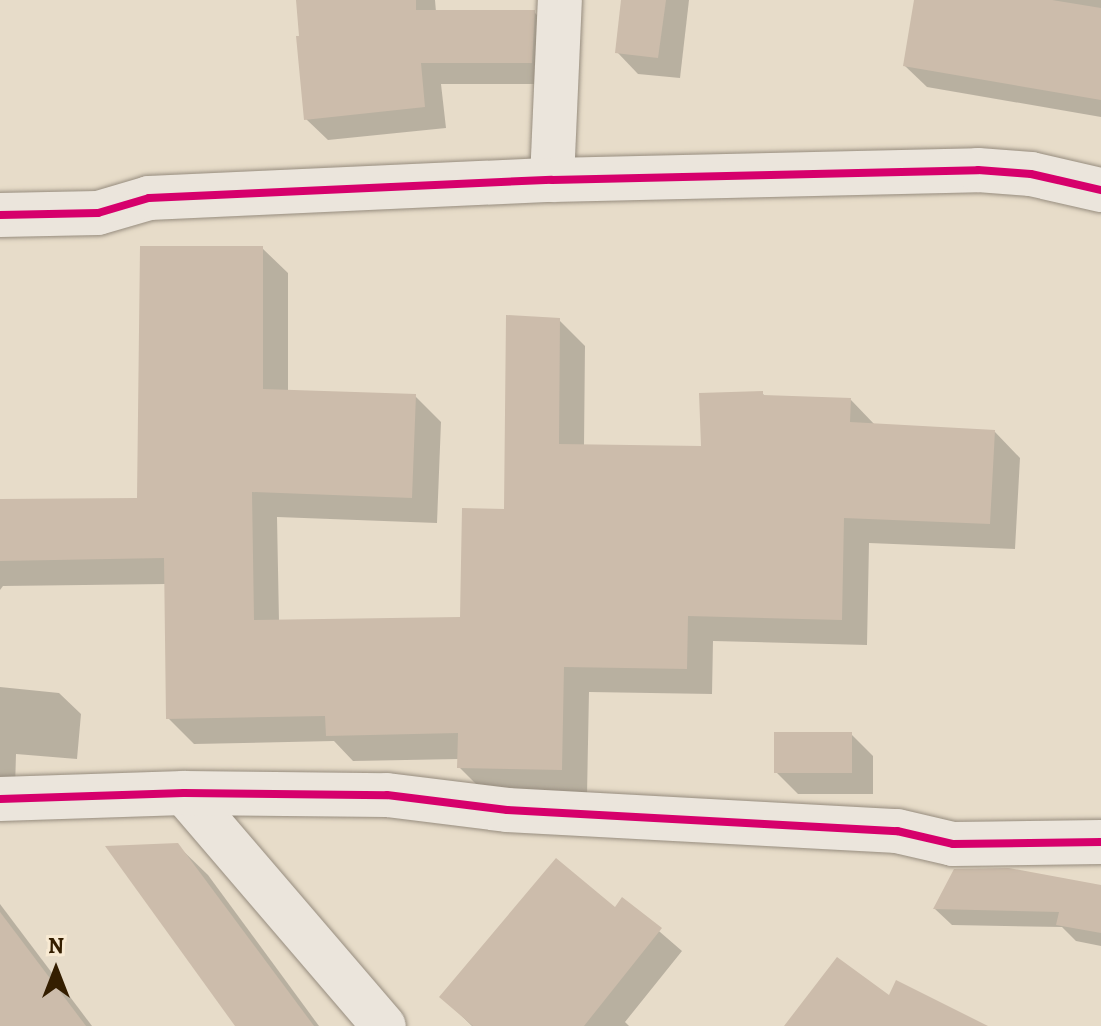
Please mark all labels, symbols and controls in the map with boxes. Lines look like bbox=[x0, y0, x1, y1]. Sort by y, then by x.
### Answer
north arrow bbox=[16, 930, 96, 1010]
text: N bbox=[48, 931, 64, 961]

